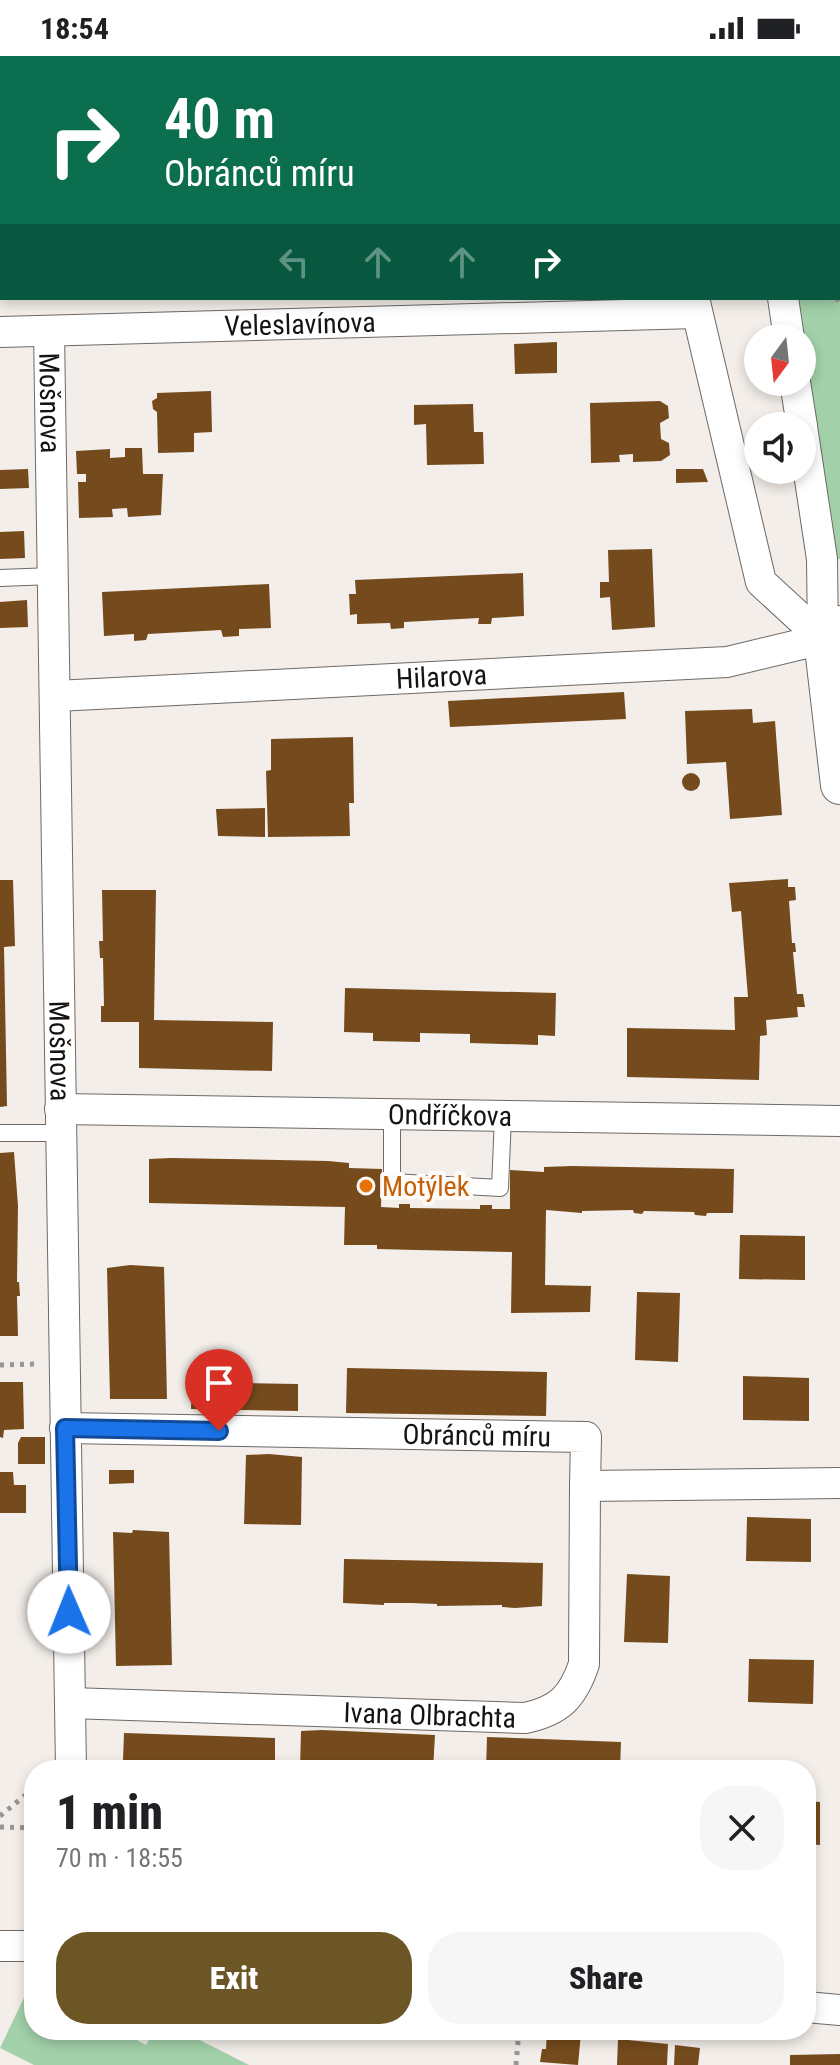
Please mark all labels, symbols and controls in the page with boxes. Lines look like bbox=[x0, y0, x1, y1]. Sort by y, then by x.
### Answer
text: 18:54 bbox=[40, 11, 109, 46]
text: 40 m bbox=[164, 86, 275, 152]
icon: right bbox=[32, 88, 136, 192]
text: Obránců míru bbox=[164, 153, 355, 195]
icon: left bbox=[272, 240, 316, 284]
icon: ahead bbox=[356, 240, 400, 284]
icon: ahead bbox=[440, 240, 484, 284]
icon: right bbox=[524, 240, 568, 284]
street label: Veleslavínova bbox=[224, 306, 376, 343]
north arrow bbox=[744, 324, 816, 396]
map controls bbox=[744, 324, 816, 484]
street label: Mošnova bbox=[32, 352, 67, 454]
button: sound bbox=[744, 412, 816, 484]
street label: Hilarova bbox=[395, 658, 488, 696]
street label: Mošnova bbox=[42, 1000, 77, 1101]
street label: Ondříčkova bbox=[388, 1098, 512, 1133]
place label: Motýlek bbox=[382, 1170, 470, 1203]
marker: Motýlek bbox=[357, 1177, 375, 1195]
pin bbox=[185, 1349, 253, 1431]
icon: arrive bbox=[197, 1361, 241, 1405]
street label: Obránců míru bbox=[402, 1418, 551, 1453]
position arrow bbox=[27, 1570, 111, 1654]
street label: Ivana Olbrachta bbox=[343, 1696, 516, 1735]
text: 1 min bbox=[56, 1784, 163, 1841]
button: close bbox=[700, 1786, 784, 1870]
text: 70 m · 18:55 bbox=[56, 1843, 183, 1873]
button: Exit bbox=[56, 1932, 412, 2024]
button: Share bbox=[428, 1932, 784, 2024]

